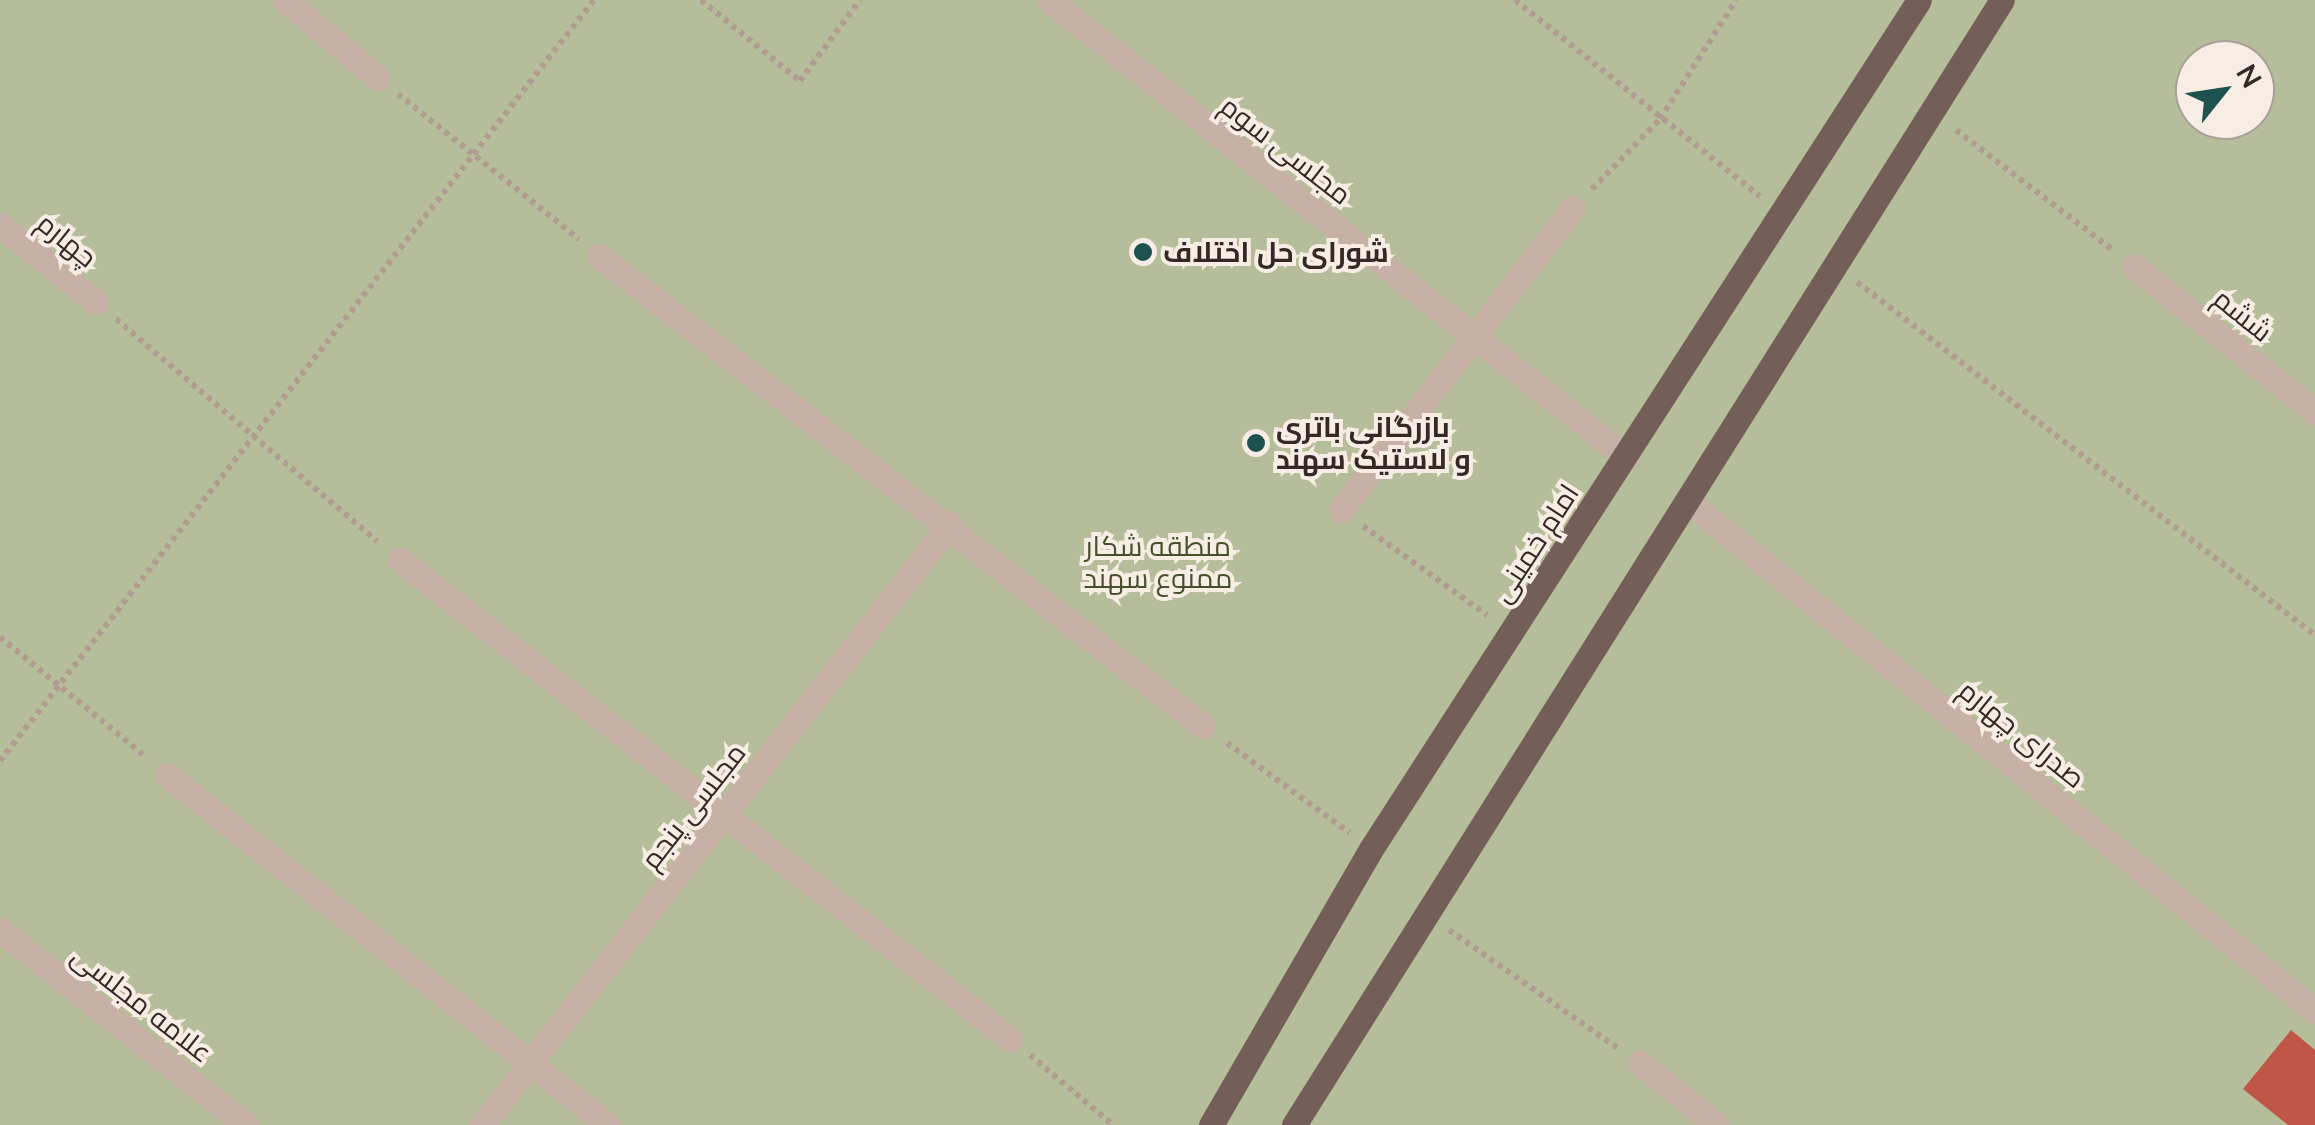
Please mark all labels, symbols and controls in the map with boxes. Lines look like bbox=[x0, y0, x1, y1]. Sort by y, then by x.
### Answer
north arrow bbox=[2175, 40, 2275, 140]
text: N bbox=[2229, 58, 2270, 94]
street label: مجلسی سوم bbox=[1214, 89, 1358, 211]
street label: چهارم bbox=[30, 206, 104, 274]
place label: شورای حل اختلاف bbox=[1163, 235, 1389, 269]
marker: شورای حل اختلاف bbox=[1132, 241, 1154, 263]
street label: ششم bbox=[2207, 281, 2279, 349]
place label: بازرگانی باتری و لاستیک سهند bbox=[1276, 410, 1471, 476]
marker: بازرگانی باتری و لاستیک سهند bbox=[1245, 432, 1267, 454]
street label: امام خمینی bbox=[1484, 478, 1586, 608]
park label: منطقه شکار ممنوع سهند bbox=[1084, 529, 1232, 595]
street label: صدرای چهارم bbox=[1952, 673, 2092, 795]
street label: مجلسی پنجم bbox=[633, 736, 753, 876]
street label: علامه مجلسی bbox=[65, 939, 219, 1069]

